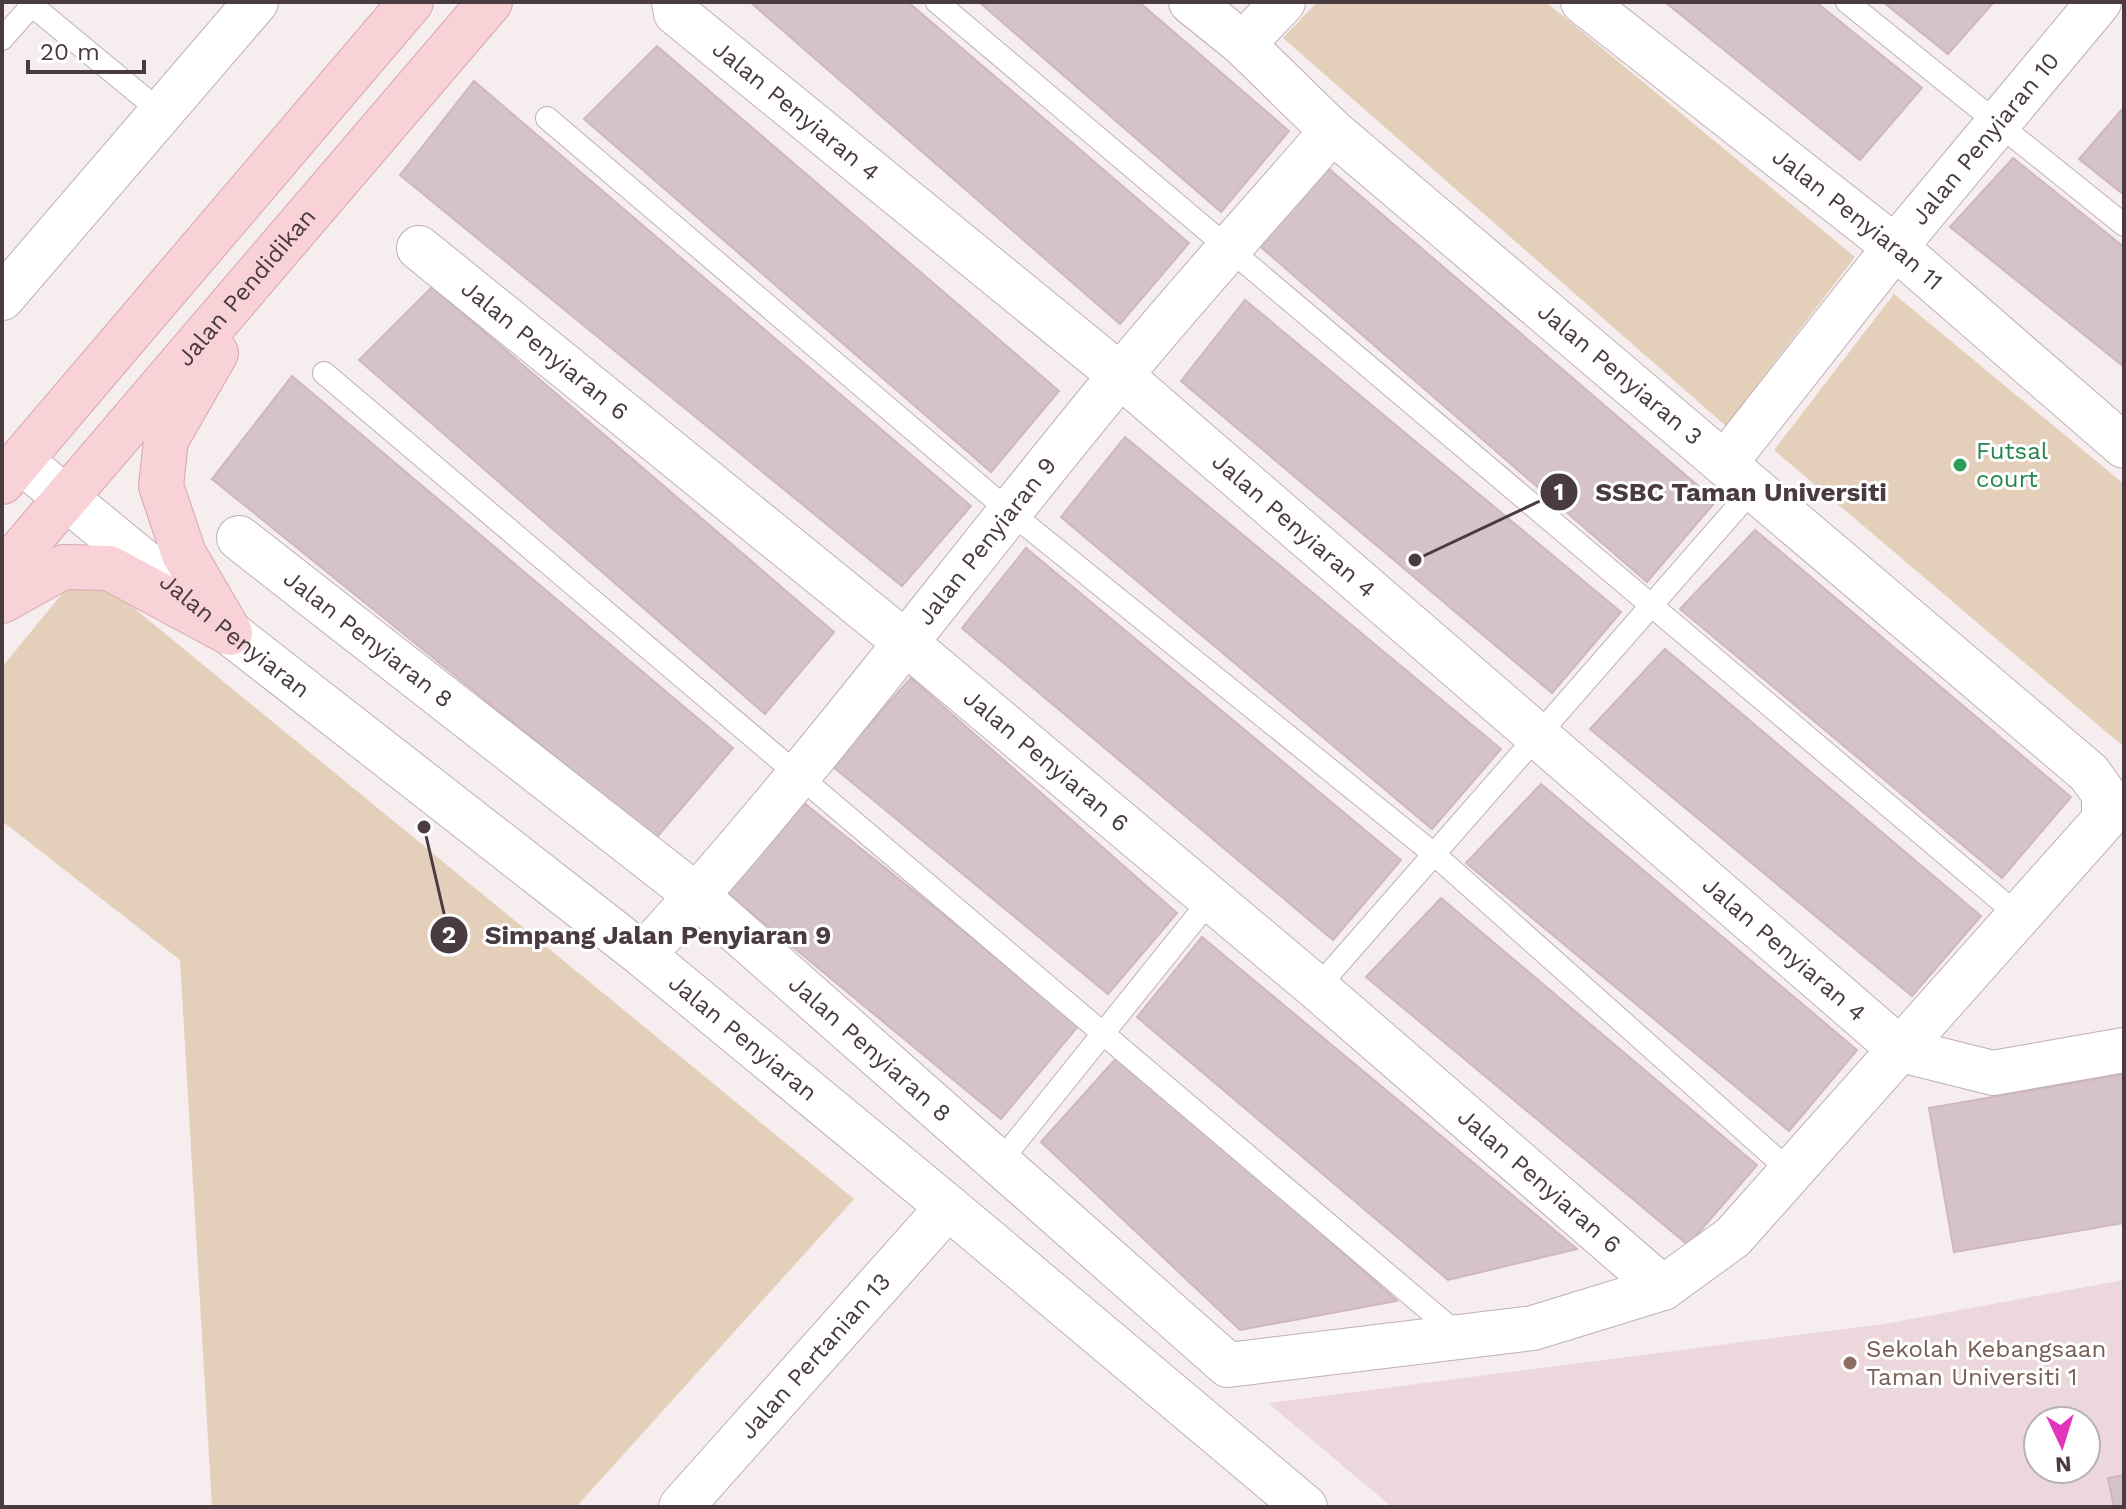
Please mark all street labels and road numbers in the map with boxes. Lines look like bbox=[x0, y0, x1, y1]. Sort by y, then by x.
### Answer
street label: Jalan Penyiaran 4 bbox=[707, 35, 885, 187]
street label: Jalan Penyiaran 10 bbox=[1905, 47, 2065, 230]
street label: Jalan Penyiaran 11 bbox=[1767, 142, 1948, 296]
street label: Jalan Pendidikan bbox=[171, 203, 321, 372]
street label: Jalan Penyiaran 6 bbox=[456, 274, 634, 426]
street label: Jalan Penyiaran 3 bbox=[1532, 297, 1708, 451]
street label: Jalan Penyiaran 4 bbox=[1207, 447, 1381, 604]
street label: Jalan Penyiaran 9 bbox=[911, 451, 1062, 631]
street label: Jalan Penyiaran 8 bbox=[278, 564, 458, 714]
street label: Jalan Penyiaran bbox=[154, 567, 315, 704]
street label: Jalan Penyiaran 6 bbox=[958, 683, 1134, 838]
street label: Jalan Penyiaran 4 bbox=[1697, 871, 1872, 1027]
street label: Jalan Penyiaran bbox=[663, 968, 823, 1107]
street label: Jalan Penyiaran 8 bbox=[783, 970, 957, 1128]
street label: Jalan Penyiaran 6 bbox=[1452, 1103, 1627, 1259]
street label: Jalan Pertanian 13 bbox=[734, 1267, 896, 1445]

